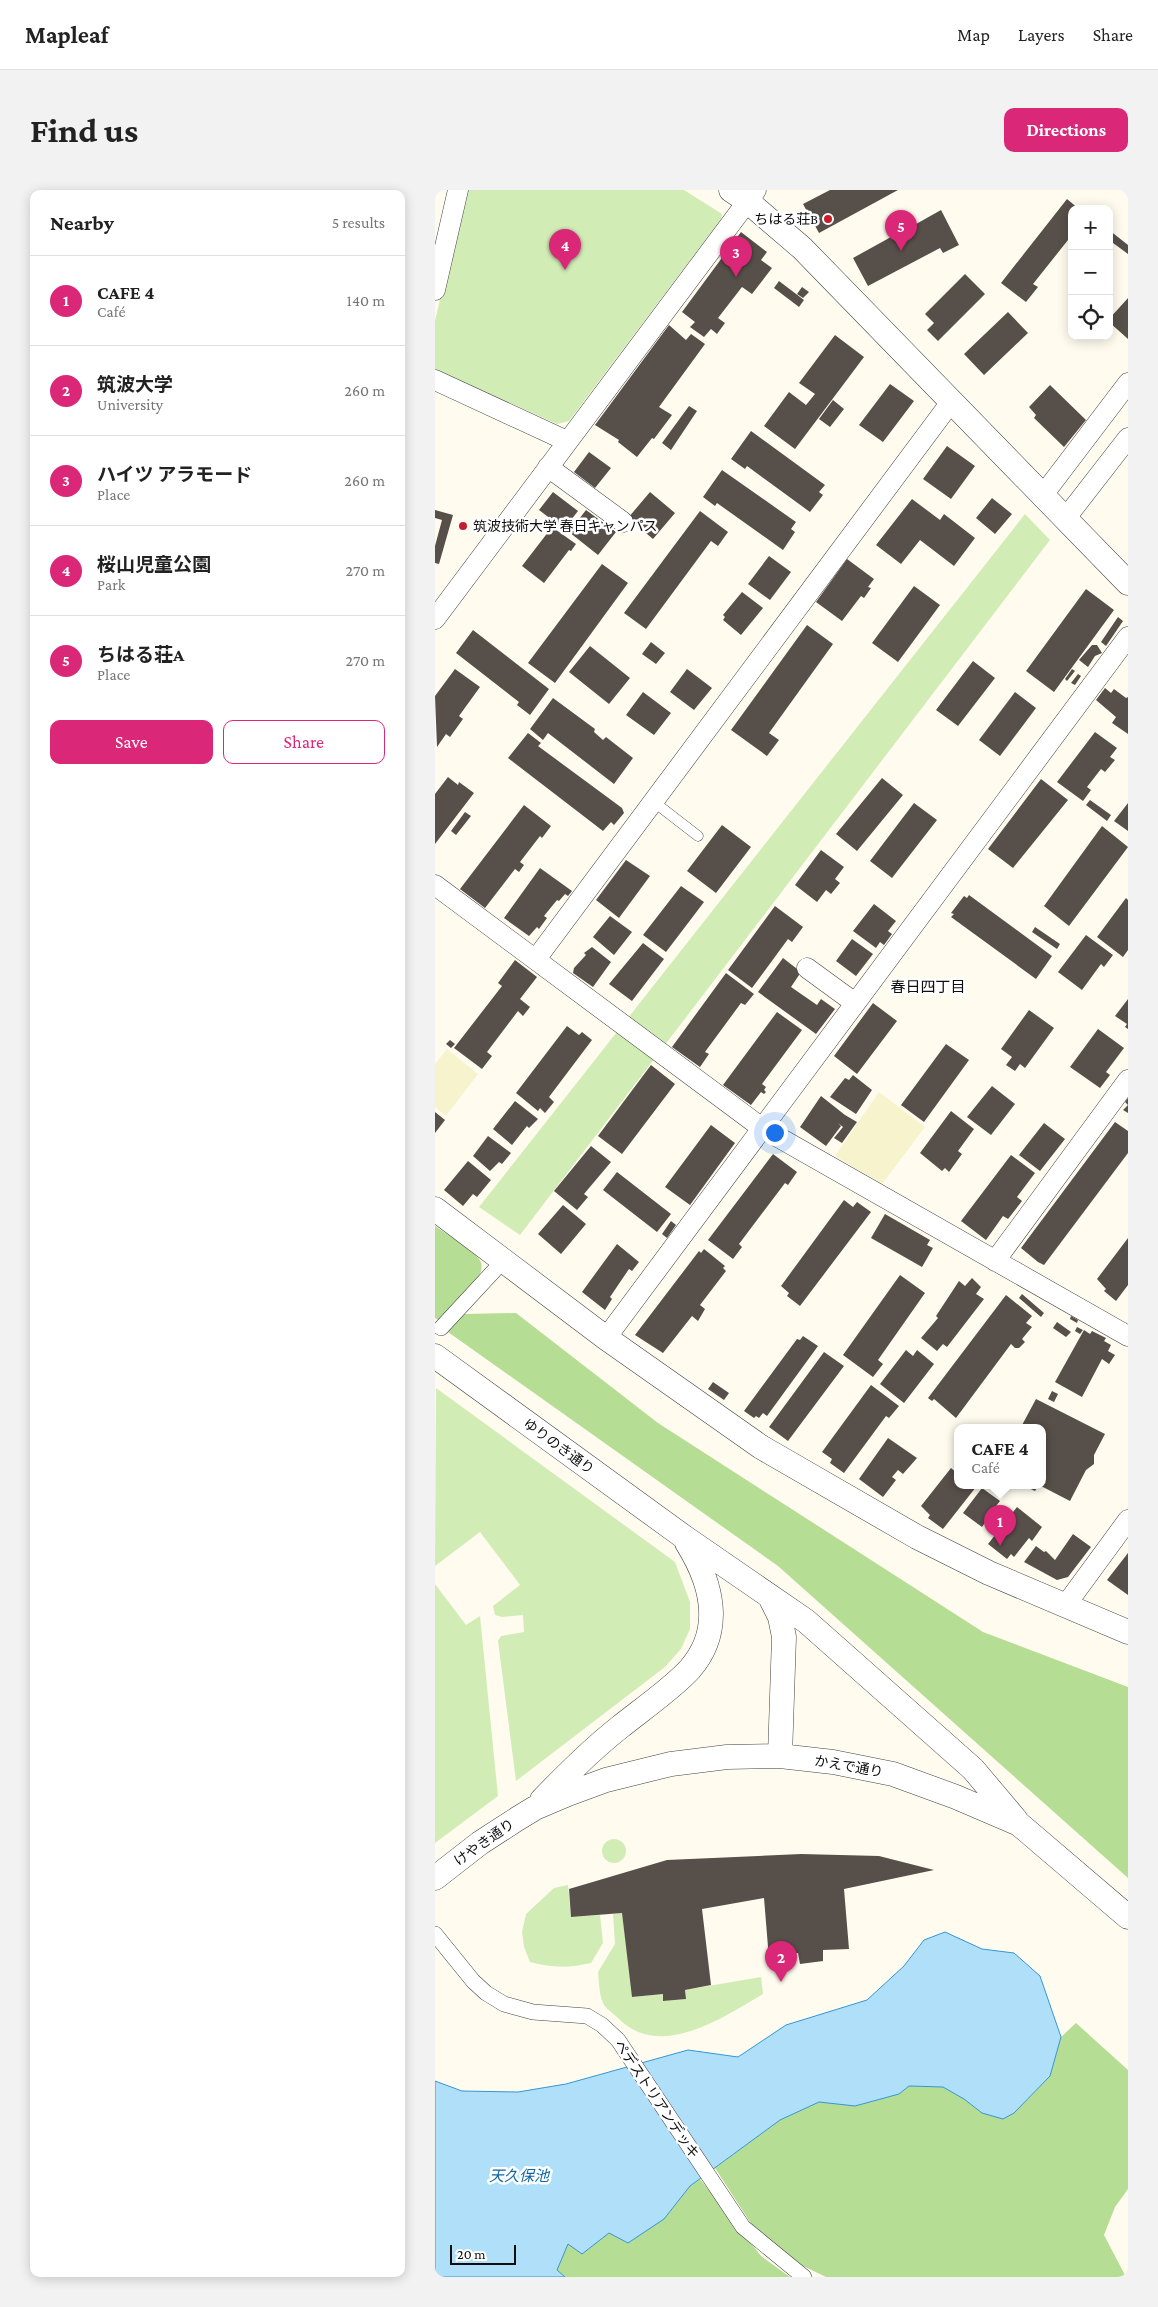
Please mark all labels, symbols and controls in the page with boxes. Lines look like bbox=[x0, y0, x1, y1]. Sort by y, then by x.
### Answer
text: Mapleaf bbox=[25, 21, 108, 48]
text: Map bbox=[957, 25, 990, 45]
text: Layers bbox=[1018, 25, 1065, 45]
text: Share bbox=[1093, 25, 1133, 45]
button: Directions bbox=[1004, 108, 1128, 152]
text: Find us bbox=[30, 111, 138, 150]
map controls bbox=[1068, 205, 1113, 340]
button: + bbox=[1068, 205, 1113, 250]
pin: 5 bbox=[885, 210, 917, 251]
text: Nearby bbox=[50, 211, 114, 235]
place label: ちはる荘B bbox=[754, 211, 818, 227]
marker: ちはる荘B bbox=[822, 213, 834, 225]
text: 5 results bbox=[332, 214, 385, 231]
pin: 4 bbox=[549, 229, 581, 270]
pin: 3 bbox=[720, 236, 752, 277]
button: − bbox=[1068, 250, 1113, 295]
text: CAFE 4 bbox=[97, 282, 154, 303]
text: 1 bbox=[63, 292, 69, 309]
text: 140 m bbox=[347, 292, 385, 309]
button: locate bbox=[1068, 295, 1113, 340]
text: Café bbox=[97, 303, 125, 320]
text: 筑波大学 bbox=[97, 374, 173, 395]
text: 2 bbox=[62, 382, 70, 399]
text: 260 m bbox=[344, 382, 385, 399]
text: University bbox=[97, 396, 163, 413]
text: ハイツ アラモード bbox=[97, 464, 252, 485]
text: 3 bbox=[62, 472, 70, 489]
text: 260 m bbox=[344, 472, 385, 489]
text: Place bbox=[97, 486, 130, 503]
place label: 筑波技術大学 春日キャンパス bbox=[473, 518, 658, 534]
marker: 筑波技術大学 春日キャンパス bbox=[457, 520, 469, 532]
text: 桜山児童公園 bbox=[97, 554, 211, 575]
text: 4 bbox=[62, 562, 70, 579]
text: 270 m bbox=[346, 562, 385, 579]
text: Park bbox=[97, 576, 125, 593]
text: ちはる荘A bbox=[97, 644, 184, 665]
text: 5 bbox=[62, 652, 70, 669]
text: 270 m bbox=[346, 652, 385, 669]
text: Place bbox=[97, 666, 130, 683]
button: Save bbox=[50, 720, 213, 764]
button: Share bbox=[223, 720, 385, 764]
district label: 春日四丁目 bbox=[890, 979, 966, 995]
your location bbox=[762, 1120, 788, 1146]
street label: ゆりのき通り bbox=[520, 1415, 598, 1477]
popup bbox=[954, 1424, 1046, 1489]
text: CAFE 4 bbox=[971, 1438, 1029, 1459]
text: Café bbox=[971, 1459, 1000, 1476]
pin: 1 bbox=[984, 1505, 1016, 1546]
street label: かえで通り bbox=[813, 1752, 885, 1780]
street label: けやき通り bbox=[451, 1815, 517, 1869]
pin: 2 bbox=[765, 1941, 797, 1982]
street label: ペデストリアンデッキ bbox=[611, 2037, 703, 2161]
water label: 天久保池 bbox=[489, 2168, 551, 2184]
scale bar bbox=[450, 2242, 516, 2265]
text: 20 m bbox=[457, 2246, 485, 2262]

